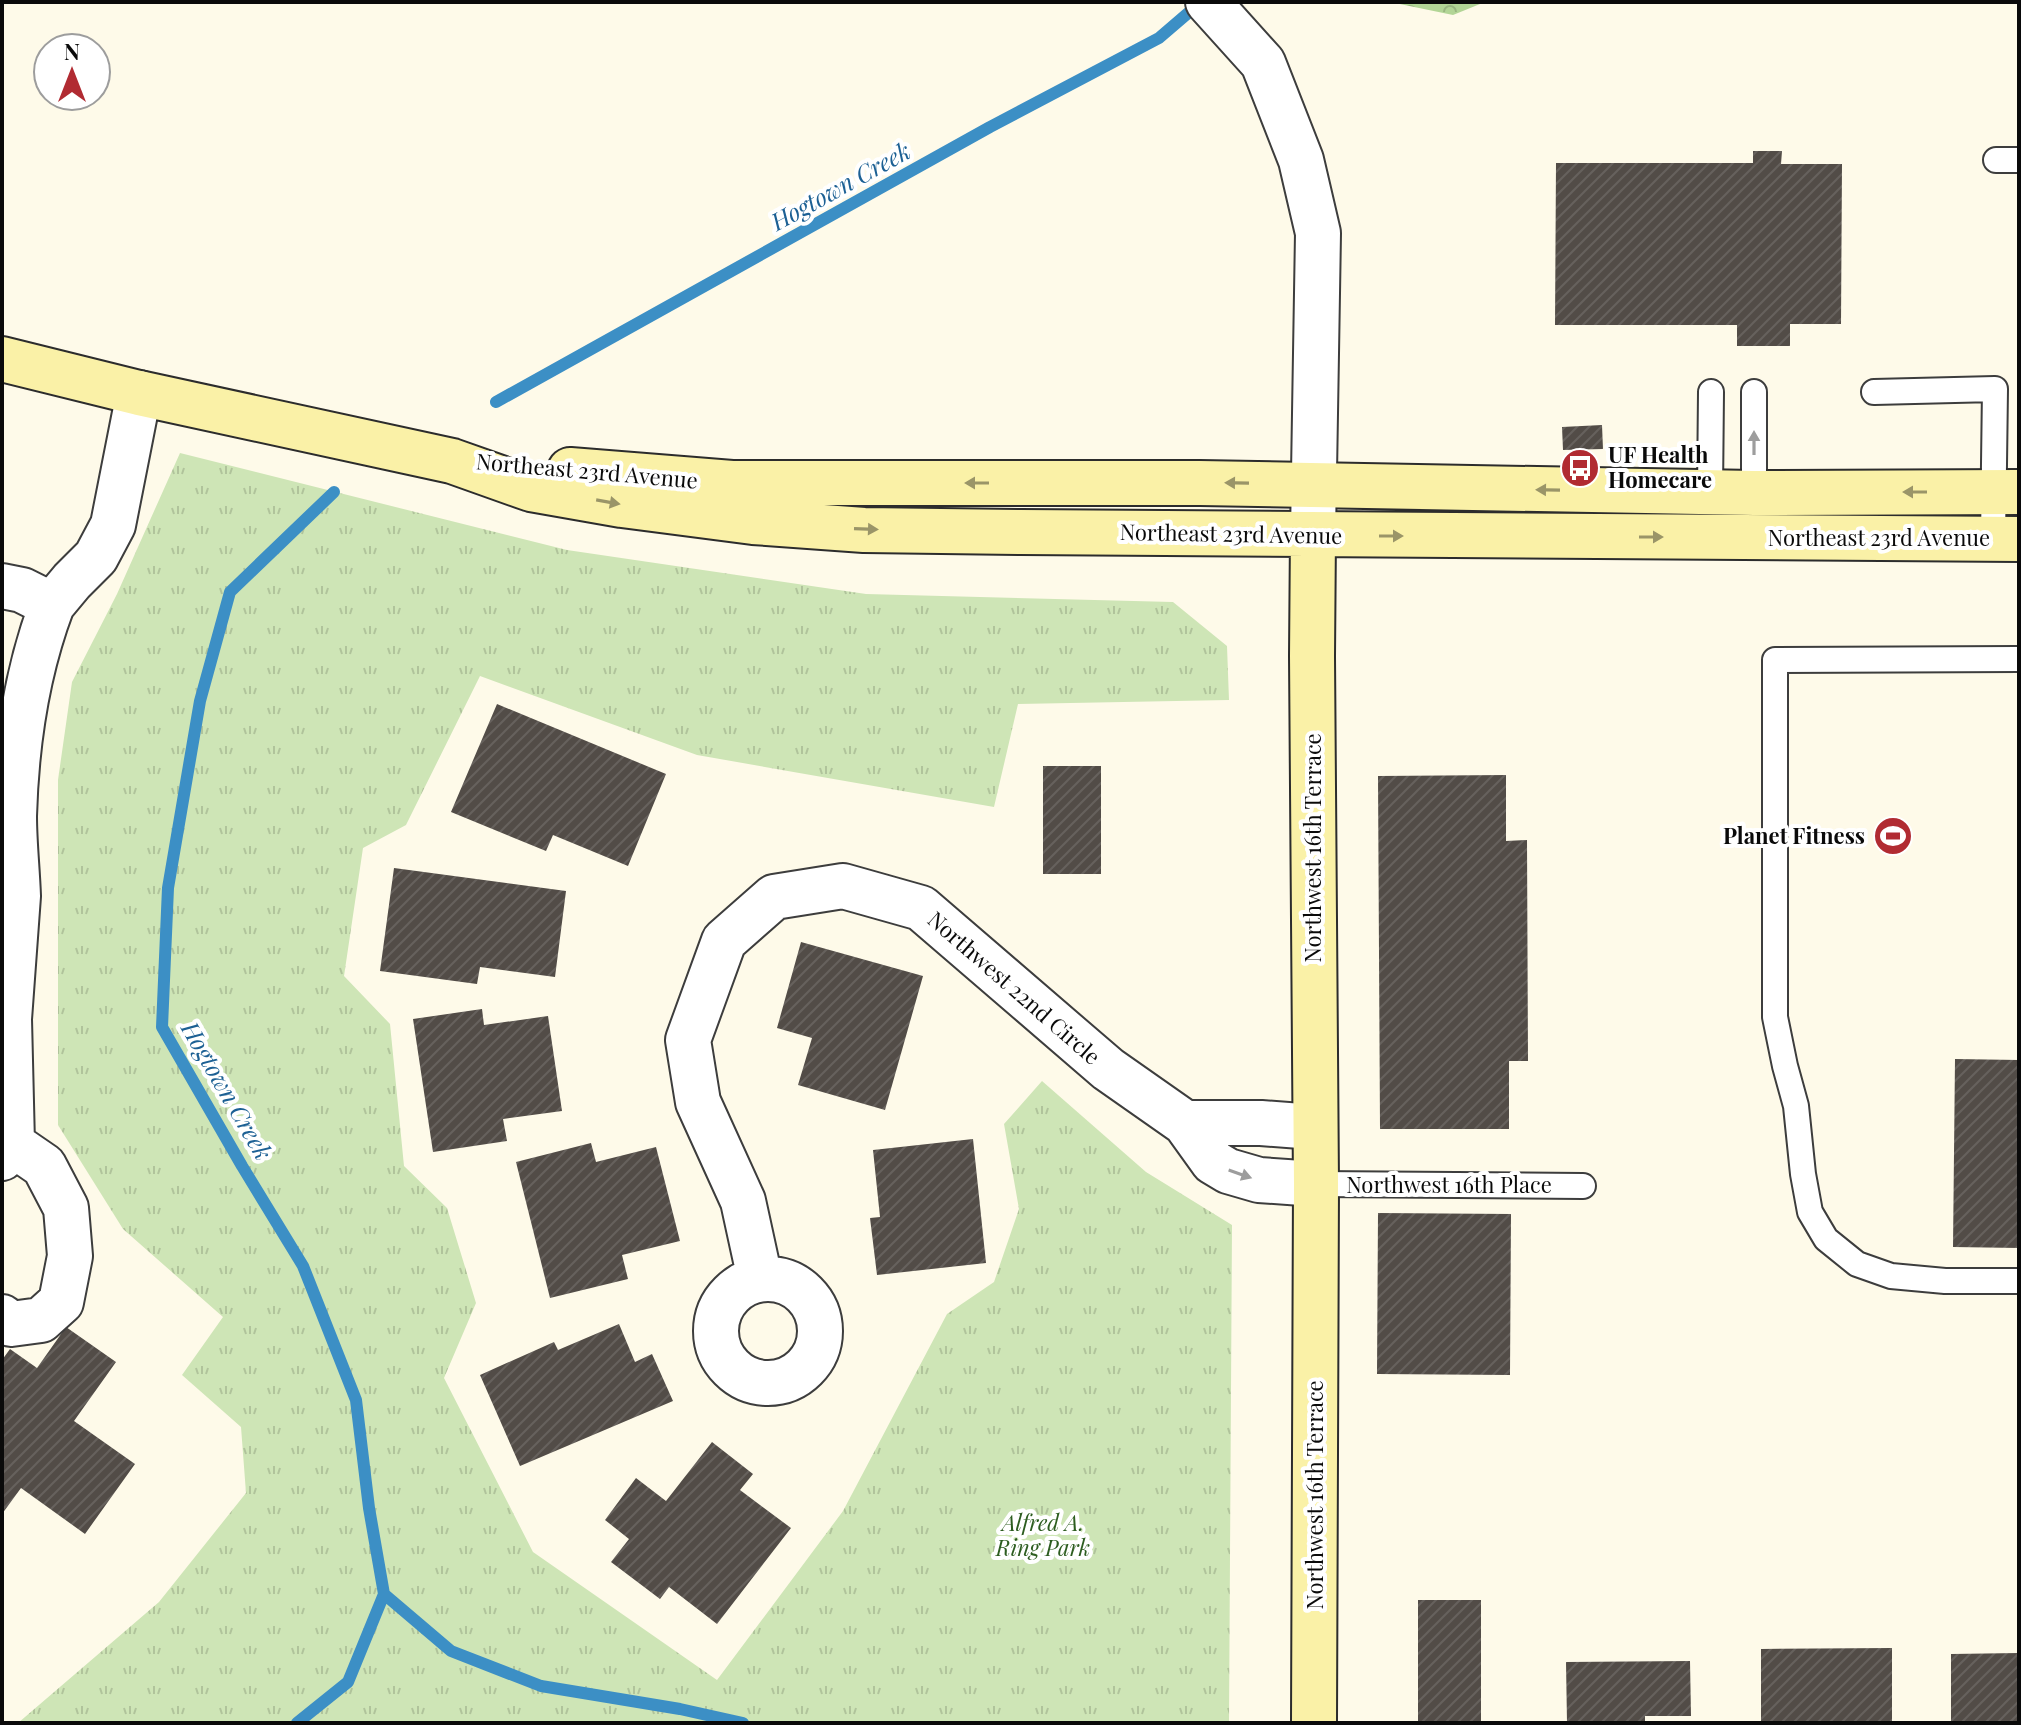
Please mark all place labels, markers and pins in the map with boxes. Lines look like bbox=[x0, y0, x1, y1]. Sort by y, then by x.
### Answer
place label: UF Health Homecare bbox=[1608, 439, 1712, 494]
bus stop icon: UF Health Homecare bbox=[1559, 447, 1601, 489]
sports icon: Planet Fitness bbox=[1872, 815, 1914, 857]
place label: Planet Fitness bbox=[1723, 820, 1865, 850]

